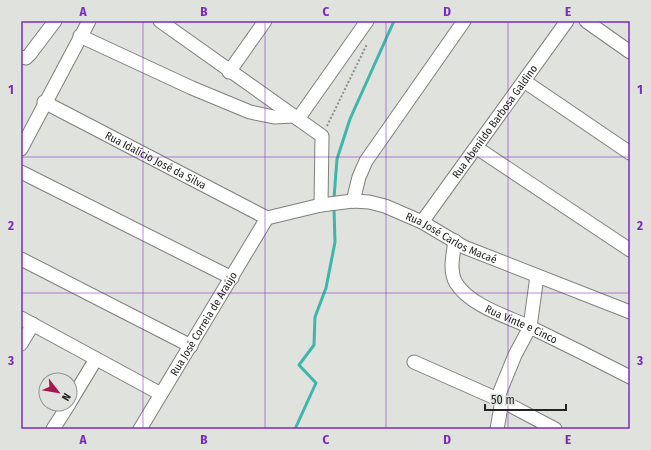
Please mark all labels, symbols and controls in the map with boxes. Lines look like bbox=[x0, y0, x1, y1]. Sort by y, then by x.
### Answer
text: A bbox=[78, 4, 87, 19]
text: B bbox=[200, 4, 208, 19]
text: C bbox=[323, 4, 330, 19]
text: D bbox=[443, 4, 451, 19]
text: E bbox=[565, 4, 571, 19]
street label: Rua Abenildo Barbosa Galdino bbox=[450, 62, 540, 181]
text: 1 bbox=[8, 82, 14, 97]
text: 1 bbox=[637, 82, 643, 97]
street label: Rua Idalício José da Silva bbox=[103, 129, 208, 192]
street label: Rua José Carlos Macaé bbox=[404, 210, 499, 266]
text: 2 bbox=[7, 218, 14, 233]
text: 2 bbox=[636, 218, 643, 233]
street label: Rua José Correia de Araújo bbox=[168, 269, 240, 378]
street label: Rua Vinte e Cinco bbox=[483, 302, 560, 347]
text: 3 bbox=[7, 353, 14, 368]
text: 3 bbox=[636, 353, 643, 368]
north arrow bbox=[38, 372, 78, 412]
scale bar bbox=[485, 386, 566, 412]
text: N bbox=[59, 391, 73, 403]
text: 50 m bbox=[491, 393, 515, 407]
text: A bbox=[78, 432, 87, 447]
text: B bbox=[200, 432, 208, 447]
text: C bbox=[323, 432, 330, 447]
text: D bbox=[443, 432, 451, 447]
text: E bbox=[565, 432, 571, 447]

